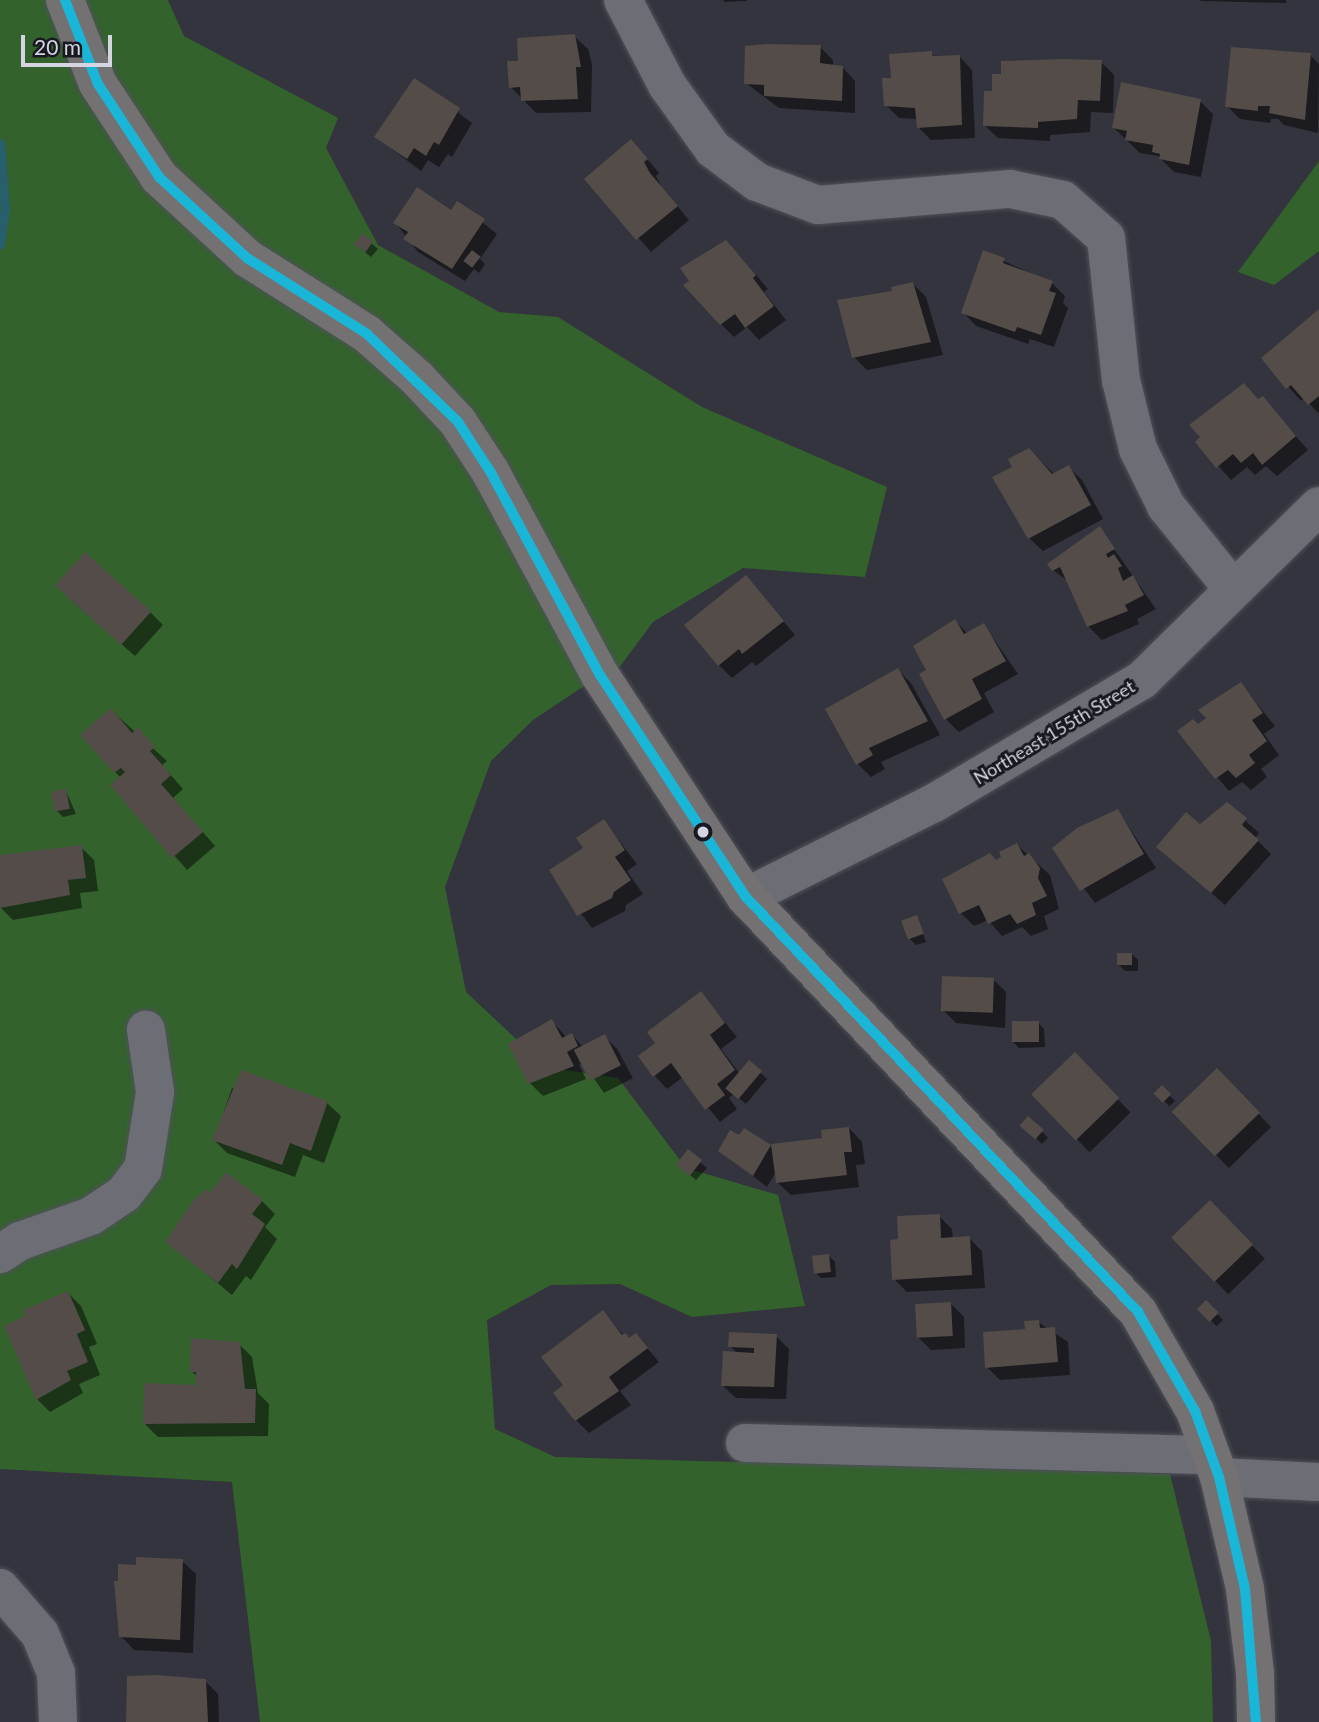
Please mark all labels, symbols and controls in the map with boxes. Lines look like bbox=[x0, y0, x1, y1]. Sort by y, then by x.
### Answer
scale bar bbox=[24, 21, 116, 65]
text: 20 m bbox=[34, 34, 81, 59]
street label: Northeast 155th Street bbox=[970, 675, 1138, 789]
unlabelled marker bbox=[696, 825, 710, 839]

